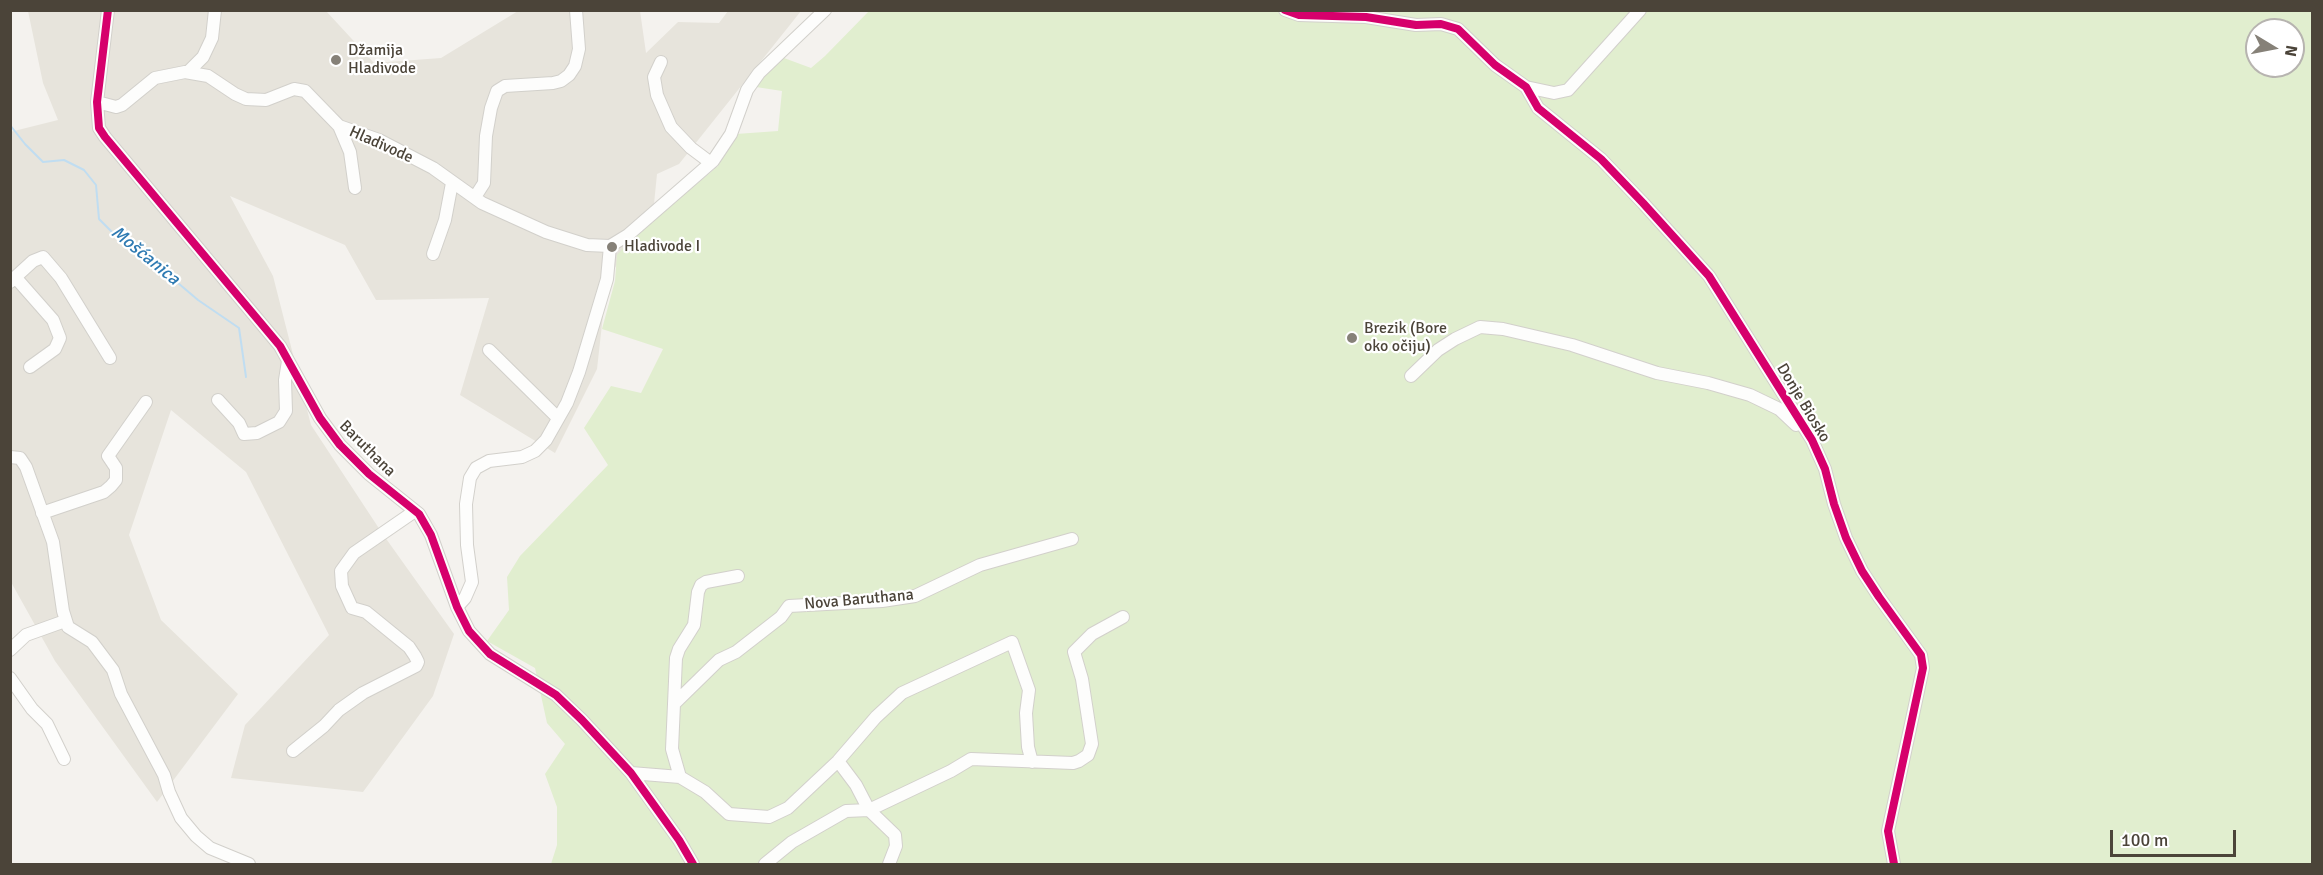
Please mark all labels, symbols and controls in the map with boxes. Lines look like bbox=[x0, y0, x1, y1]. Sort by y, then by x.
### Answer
north arrow bbox=[2245, 18, 2305, 78]
place label: Džamija Hladivode bbox=[348, 41, 416, 79]
text: N bbox=[2280, 44, 2302, 58]
marker: Džamija Hladivode bbox=[329, 53, 343, 67]
street label: Hladivode bbox=[346, 122, 416, 168]
water label: Mošćanica bbox=[106, 222, 184, 290]
place label: Hladivode I bbox=[624, 237, 700, 257]
marker: Hladivode I bbox=[605, 240, 619, 254]
place label: Brezik (Bore oko očiju) bbox=[1364, 319, 1447, 357]
marker: Brezik (Bore oko očiju) bbox=[1345, 331, 1359, 345]
street label: Donje Biosko bbox=[1772, 360, 1834, 446]
street label: Baruthana bbox=[335, 417, 399, 481]
street label: Nova Baruthana bbox=[804, 586, 914, 614]
scale bar bbox=[2113, 818, 2239, 856]
text: 100 m bbox=[2121, 829, 2168, 851]

